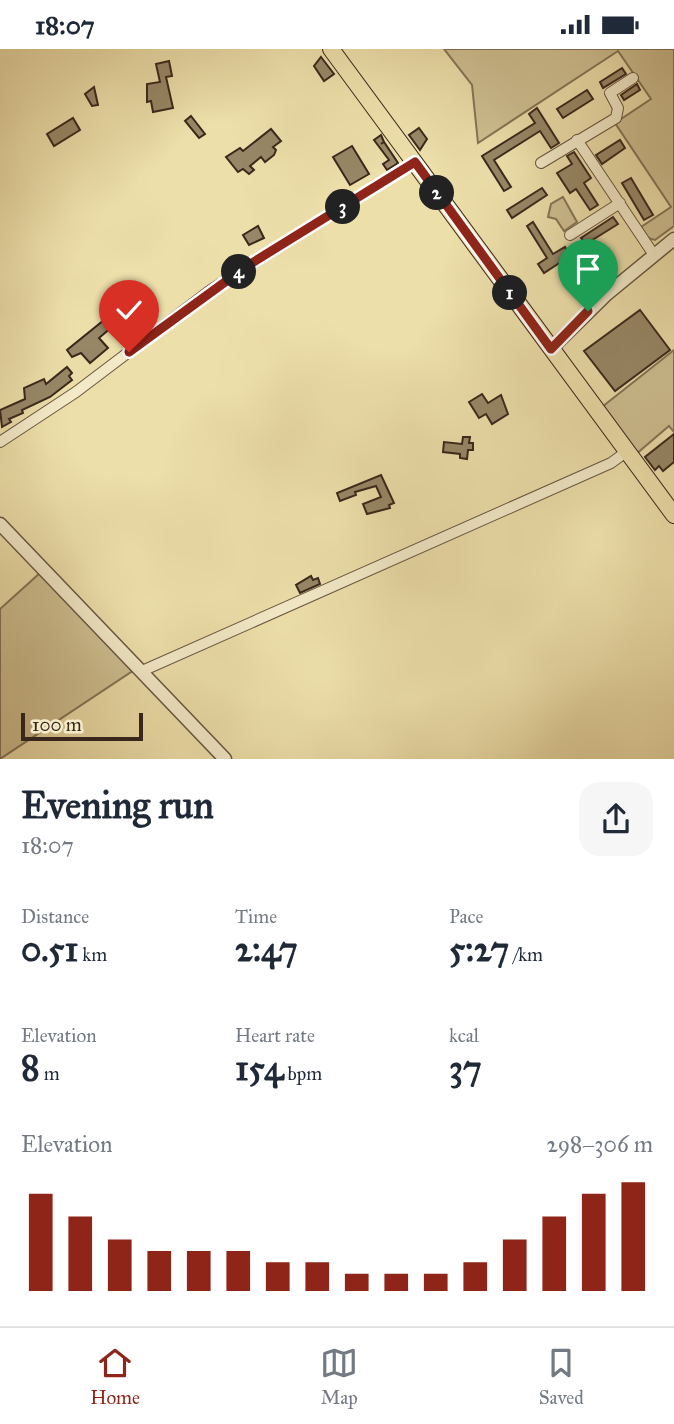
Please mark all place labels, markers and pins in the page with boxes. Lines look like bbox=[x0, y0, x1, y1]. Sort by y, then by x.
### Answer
pin: 2 bbox=[420, 176, 454, 211]
pin: 3 bbox=[326, 189, 360, 225]
pin bbox=[558, 239, 618, 311]
pin: 4 bbox=[222, 255, 256, 290]
pin: 1 bbox=[492, 275, 528, 311]
pin bbox=[99, 280, 159, 352]

